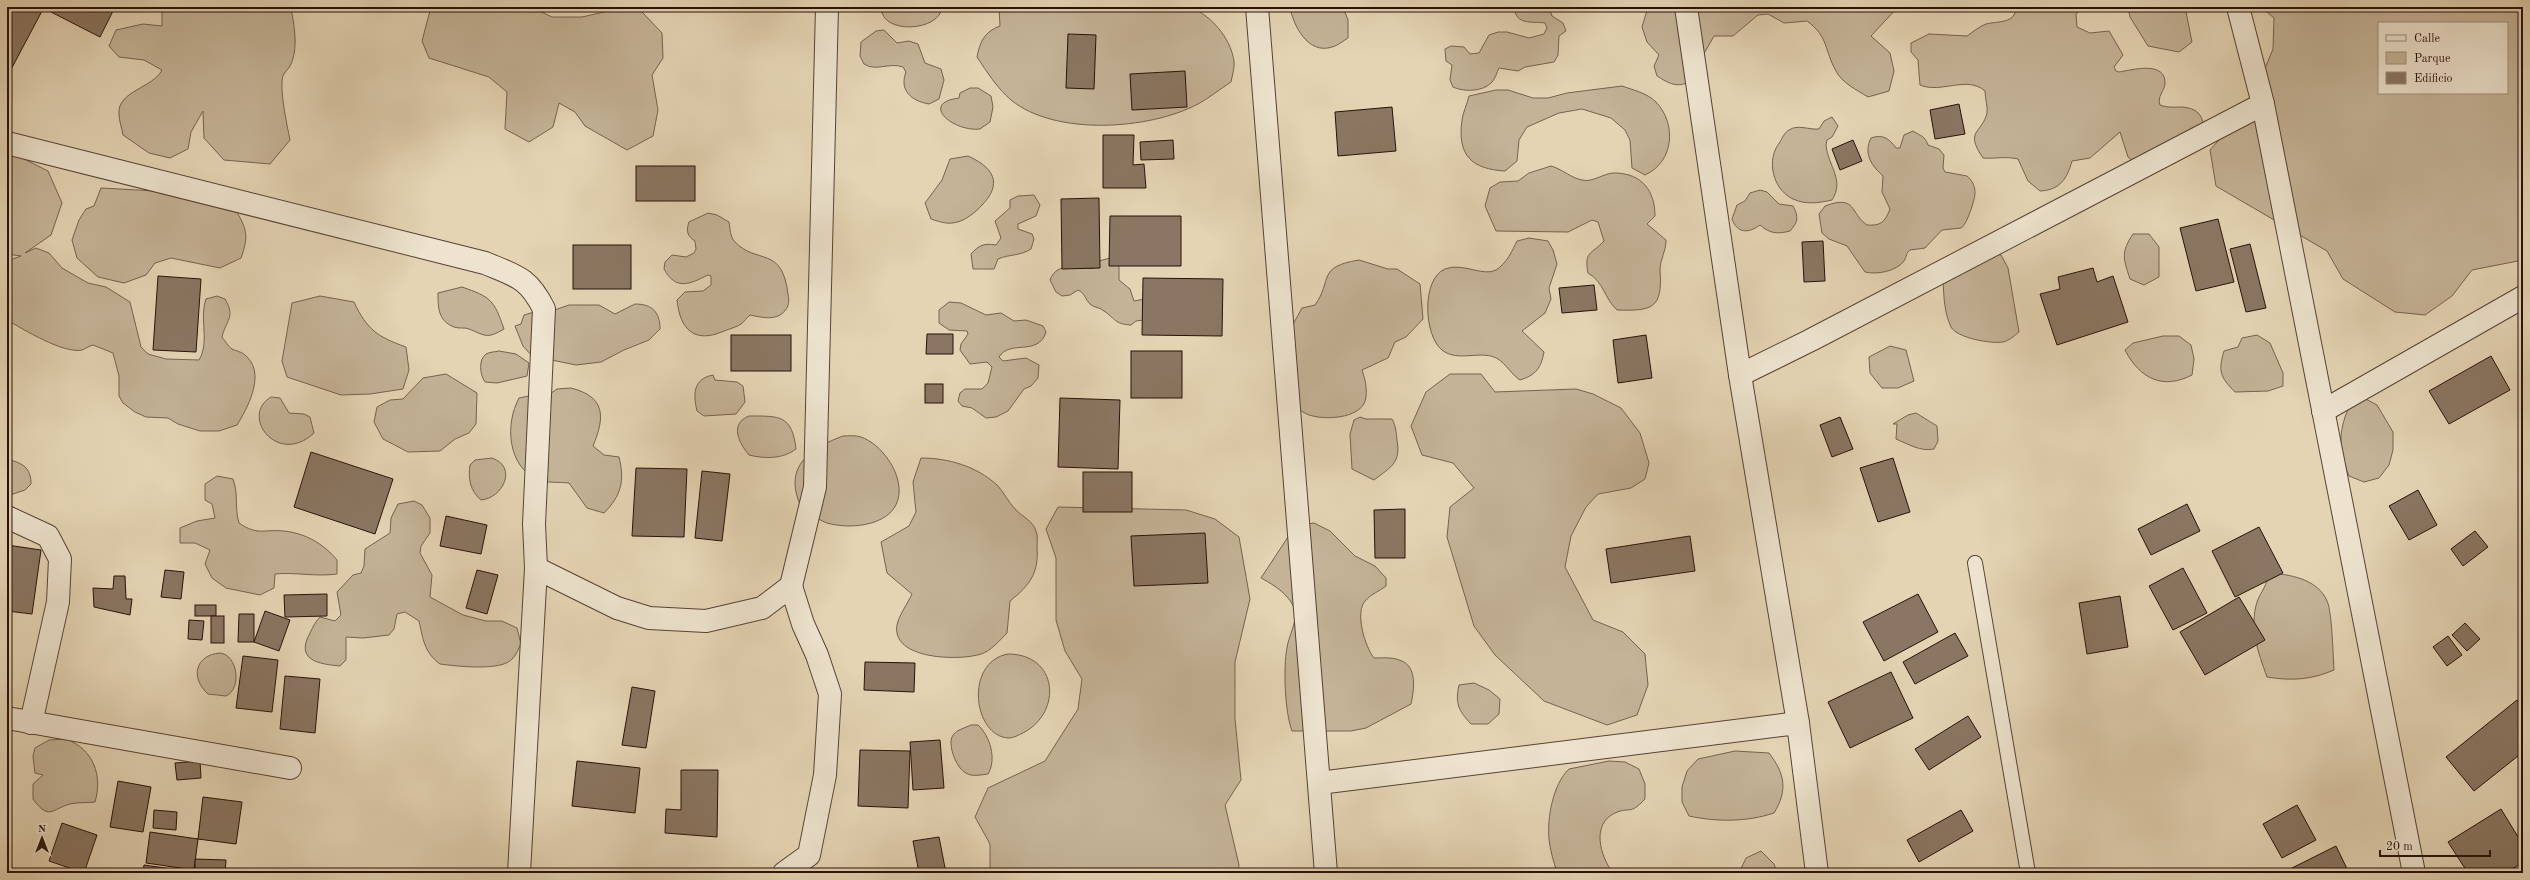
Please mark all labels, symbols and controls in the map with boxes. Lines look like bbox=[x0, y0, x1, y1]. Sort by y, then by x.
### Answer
legend bbox=[2378, 22, 2508, 94]
text: Calle bbox=[2414, 33, 2440, 45]
text: Parque bbox=[2414, 53, 2451, 65]
text: Edificio bbox=[2414, 73, 2453, 85]
north arrow bbox=[22, 818, 62, 858]
text: N bbox=[38, 824, 47, 835]
scale bar bbox=[2380, 832, 2490, 858]
text: 20 m bbox=[2386, 841, 2413, 853]

